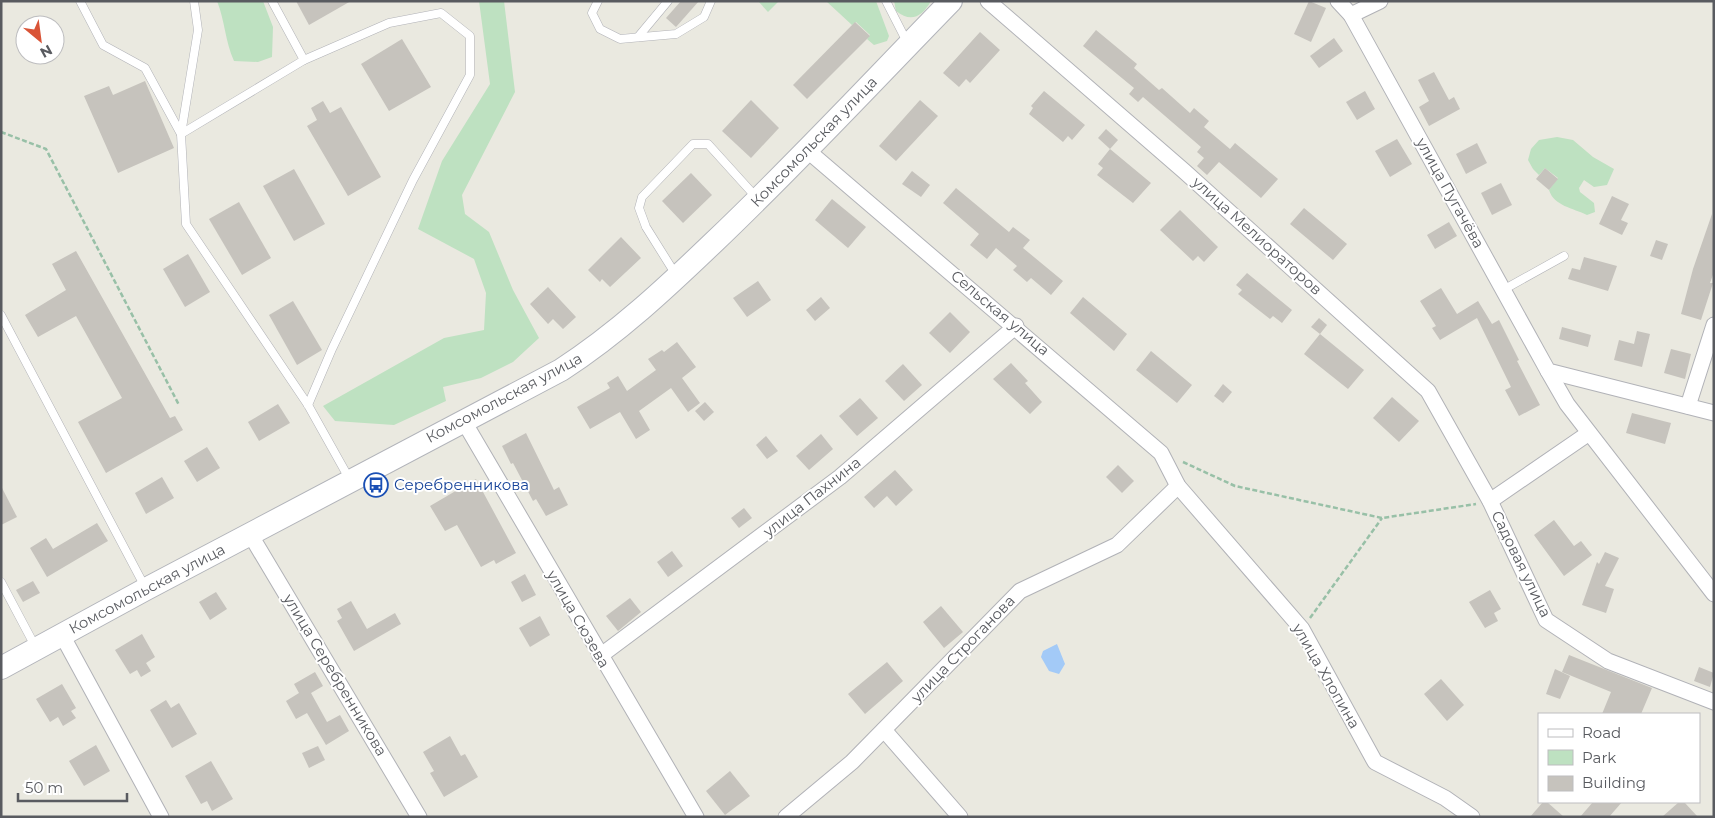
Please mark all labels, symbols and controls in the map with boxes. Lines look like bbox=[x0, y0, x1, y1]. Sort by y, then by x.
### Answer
north arrow bbox=[15, 15, 65, 65]
text: N bbox=[37, 41, 56, 62]
street label: Комсомольская улица bbox=[746, 72, 881, 211]
street label: улица Пугачёва bbox=[1412, 133, 1489, 251]
street label: улица Мелиораторов bbox=[1188, 172, 1326, 299]
street label: Сельская улица bbox=[947, 266, 1054, 359]
street label: Комсомольская улица bbox=[422, 348, 585, 447]
street label: улица Пахнина bbox=[758, 452, 864, 541]
bus stop icon: Серебренникова bbox=[363, 472, 389, 498]
place label: Серебренникова bbox=[394, 475, 529, 494]
street label: Садовая улица bbox=[1487, 507, 1555, 620]
street label: Комсомольская улица bbox=[65, 539, 228, 638]
street label: улица Сюзева bbox=[542, 566, 614, 671]
street label: улица Серебренникова bbox=[279, 589, 391, 759]
street label: улица Строганова bbox=[906, 591, 1019, 707]
street label: улица Хлопина bbox=[1288, 619, 1364, 732]
legend bbox=[1538, 713, 1700, 803]
text: Road bbox=[1582, 723, 1621, 742]
text: Park bbox=[1582, 748, 1616, 767]
scale bar bbox=[18, 770, 126, 802]
text: Building bbox=[1582, 773, 1646, 792]
text: 50 m bbox=[25, 778, 63, 797]

